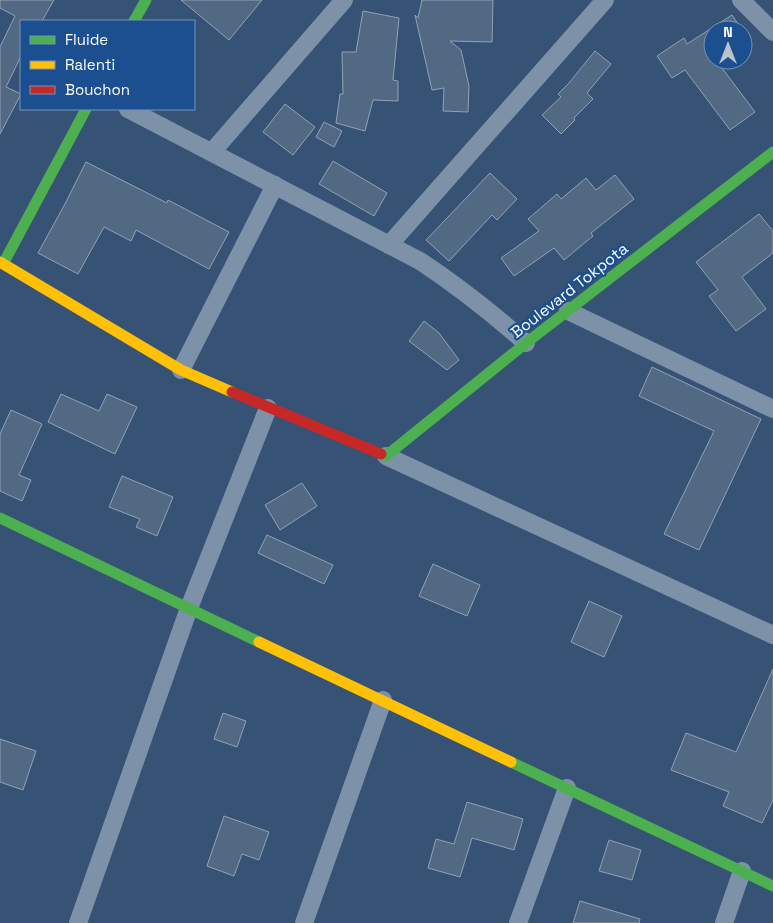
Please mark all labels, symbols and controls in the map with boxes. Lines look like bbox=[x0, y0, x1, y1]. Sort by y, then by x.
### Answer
legend bbox=[20, 20, 195, 110]
north arrow bbox=[703, 20, 753, 70]
text: N bbox=[723, 23, 733, 41]
text: Fluide bbox=[65, 30, 108, 49]
text: Ralenti bbox=[65, 55, 115, 74]
text: Bouchon bbox=[65, 80, 130, 99]
street label: Boulevard Tokpota bbox=[506, 238, 632, 343]

